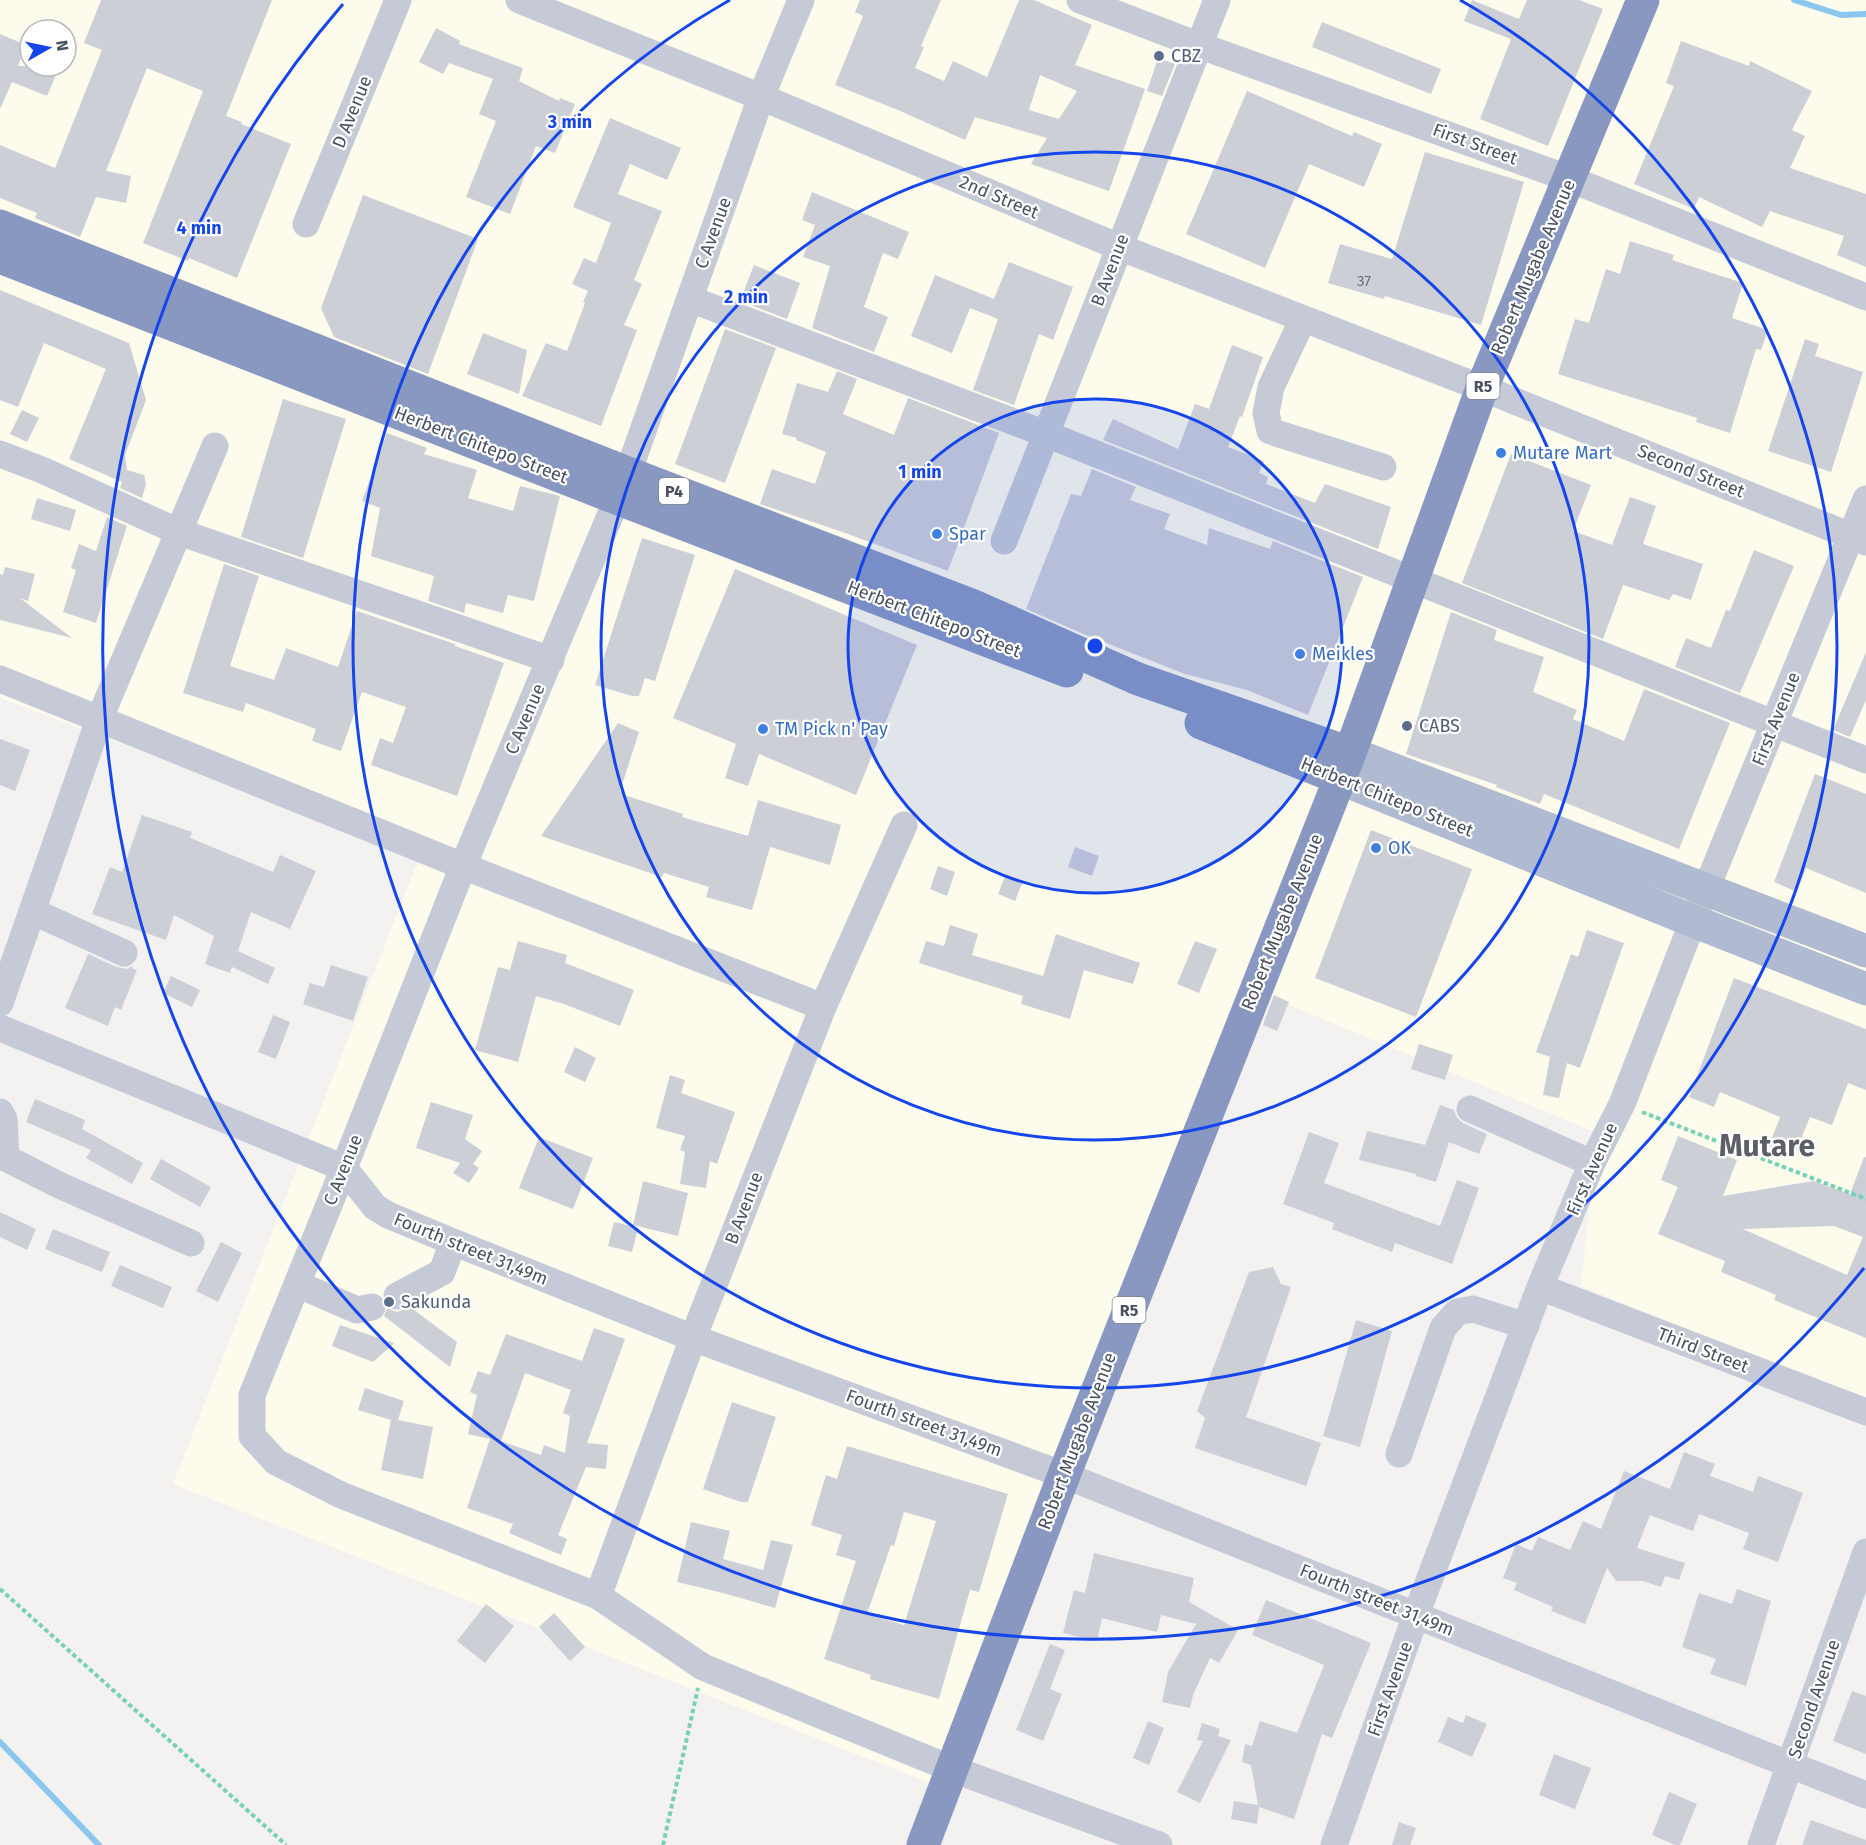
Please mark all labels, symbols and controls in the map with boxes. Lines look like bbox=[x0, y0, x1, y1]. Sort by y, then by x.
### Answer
north arrow bbox=[18, 18, 78, 78]
text: N bbox=[52, 39, 73, 52]
place label: CBZ bbox=[1171, 45, 1201, 67]
marker: CBZ bbox=[1152, 49, 1166, 63]
street label: D Avenue bbox=[328, 73, 376, 151]
text: 3 min bbox=[547, 111, 592, 133]
street label: First Street bbox=[1430, 119, 1521, 170]
street label: 2nd Street bbox=[956, 170, 1042, 224]
street label: Robert Mugabe Avenue bbox=[1486, 176, 1580, 358]
street label: C Avenue bbox=[690, 194, 736, 272]
text: 4 min bbox=[176, 217, 222, 239]
street label: B Avenue bbox=[1086, 231, 1134, 309]
house number: 37 bbox=[1357, 272, 1371, 290]
text: 2 min bbox=[724, 286, 768, 308]
road number: R5 bbox=[1466, 373, 1500, 399]
street label: Herbert Chitepo Street bbox=[391, 402, 571, 488]
street label: Second Street bbox=[1634, 440, 1748, 503]
place label: Mutare Mart bbox=[1513, 442, 1612, 464]
marker: Mutare Mart bbox=[1494, 446, 1508, 460]
text: 1 min bbox=[898, 461, 942, 483]
road number: P4 bbox=[659, 478, 689, 504]
place label: Spar bbox=[949, 523, 986, 545]
marker: Spar bbox=[930, 527, 944, 541]
street label: Herbert Chitepo Street bbox=[844, 576, 1024, 662]
centre of rings bbox=[1085, 636, 1105, 656]
place label: Meikles bbox=[1312, 643, 1374, 665]
marker: Meikles bbox=[1293, 647, 1307, 661]
street label: First Avenue bbox=[1747, 669, 1805, 769]
street label: C Avenue bbox=[500, 680, 550, 758]
place label: CABS bbox=[1419, 715, 1460, 737]
place label: TM Pick n' Pay bbox=[775, 718, 888, 740]
marker: CABS bbox=[1400, 719, 1414, 733]
marker: TM Pick n' Pay bbox=[756, 722, 770, 736]
street label: Herbert Chitepo Street bbox=[1298, 752, 1477, 842]
street label: Robert Mugabe Avenue bbox=[1237, 831, 1327, 1013]
place label: OK bbox=[1388, 837, 1411, 859]
marker: OK bbox=[1369, 841, 1383, 855]
street label: First Avenue bbox=[1562, 1119, 1622, 1219]
district label: Mutare bbox=[1719, 1128, 1815, 1164]
street label: C Avenue bbox=[319, 1131, 367, 1209]
street label: B Avenue bbox=[720, 1169, 768, 1247]
street label: Fourth street 31,49m bbox=[391, 1208, 551, 1290]
place label: Sakunda bbox=[401, 1291, 471, 1313]
marker: Sakunda bbox=[382, 1295, 396, 1309]
road number: R5 bbox=[1112, 1297, 1146, 1323]
street label: Third Street bbox=[1654, 1323, 1752, 1378]
street label: Robert Mugabe Avenue bbox=[1033, 1349, 1121, 1533]
street label: Fourth street 31,49m bbox=[843, 1385, 1005, 1461]
street label: Fourth street 31,49m bbox=[1297, 1559, 1457, 1641]
street label: Second Avenue bbox=[1783, 1637, 1845, 1761]
street label: First Avenue bbox=[1363, 1639, 1417, 1739]

